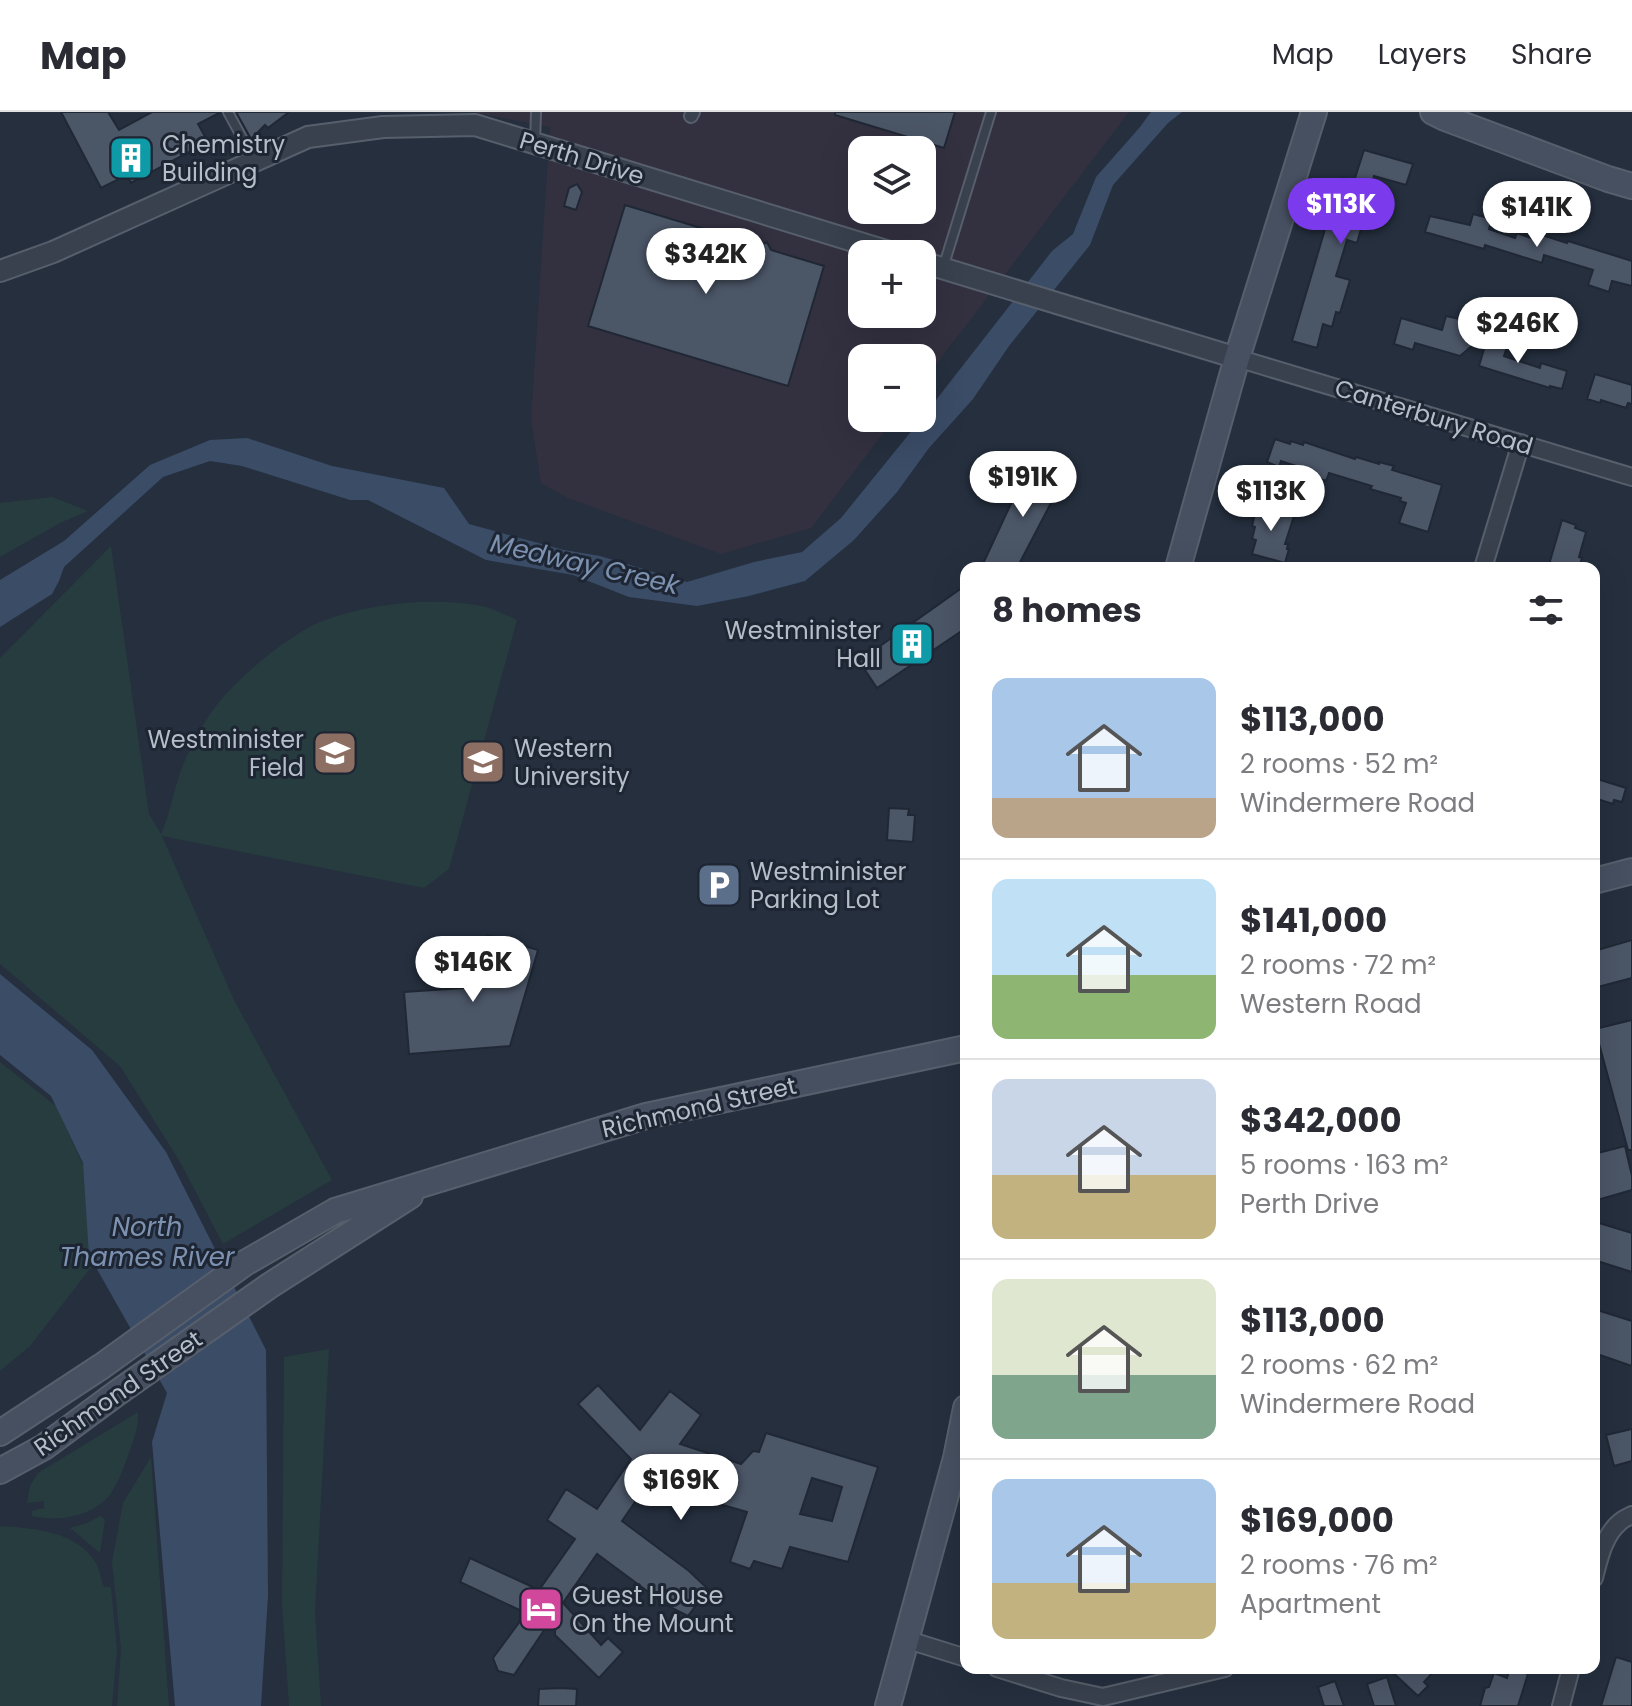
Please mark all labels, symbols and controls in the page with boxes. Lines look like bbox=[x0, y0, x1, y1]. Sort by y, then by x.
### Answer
text: Map bbox=[40, 29, 127, 82]
text: Map bbox=[1272, 35, 1334, 74]
text: Layers bbox=[1378, 35, 1467, 74]
text: Share bbox=[1511, 35, 1592, 74]
street label: Perth Drive bbox=[516, 123, 648, 193]
place label: Chemistry Building bbox=[162, 128, 286, 189]
building icon: Chemistry Building bbox=[107, 134, 155, 182]
map controls bbox=[848, 136, 936, 432]
button: layers bbox=[848, 136, 936, 224]
pin: $113K bbox=[1285, 178, 1397, 246]
pin: $141K bbox=[1481, 181, 1593, 249]
text: $113K bbox=[1306, 186, 1376, 222]
text: $141K bbox=[1501, 189, 1573, 225]
pin: $342K bbox=[650, 228, 762, 296]
text: $342K bbox=[664, 236, 748, 272]
button: + bbox=[848, 240, 936, 328]
pin: $246K bbox=[1462, 297, 1574, 365]
text: $246K bbox=[1476, 305, 1560, 341]
button: − bbox=[848, 344, 936, 432]
street label: Canterbury Road bbox=[1331, 371, 1537, 463]
pin: $191K bbox=[967, 451, 1079, 519]
text: $191K bbox=[988, 459, 1058, 495]
pin: $113K bbox=[1215, 465, 1327, 533]
text: $113K bbox=[1236, 473, 1306, 509]
water label: Medway Creek bbox=[487, 525, 685, 604]
text: 8 homes bbox=[992, 586, 1142, 634]
icon: filters bbox=[1524, 588, 1568, 632]
place label: Westminister Hall bbox=[724, 614, 881, 675]
building icon: Westminister Hall bbox=[888, 620, 936, 668]
text: $113,000 bbox=[1240, 695, 1385, 743]
icon: home bbox=[1056, 710, 1152, 806]
place label: Westminister Field bbox=[147, 723, 304, 784]
school or university icon: Westminister Field bbox=[311, 729, 359, 777]
place label: Western University bbox=[514, 732, 630, 793]
school or university icon: Western University bbox=[459, 738, 507, 786]
text: 2 rooms · 52 m² bbox=[1240, 746, 1438, 782]
text: Windermere Road bbox=[1240, 785, 1475, 821]
place label: Westminister Parking Lot bbox=[750, 855, 907, 916]
parking icon: Westminister Parking Lot bbox=[695, 861, 743, 909]
text: $141,000 bbox=[1240, 896, 1387, 944]
icon: home bbox=[1056, 911, 1152, 1007]
pin: $146K bbox=[417, 936, 529, 1004]
text: $146K bbox=[433, 944, 513, 980]
text: 2 rooms · 72 m² bbox=[1240, 947, 1436, 983]
text: Western Road bbox=[1240, 986, 1422, 1022]
street label: Richmond Street bbox=[598, 1069, 800, 1145]
text: $342,000 bbox=[1240, 1096, 1402, 1144]
icon: home bbox=[1056, 1111, 1152, 1207]
text: 5 rooms · 163 m² bbox=[1240, 1147, 1448, 1183]
text: Perth Drive bbox=[1240, 1186, 1379, 1222]
water label: North Thames River bbox=[59, 1209, 236, 1275]
text: $113,000 bbox=[1240, 1296, 1385, 1344]
icon: home bbox=[1056, 1311, 1152, 1407]
street label: Richmond Street bbox=[27, 1322, 209, 1464]
text: 2 rooms · 62 m² bbox=[1240, 1347, 1438, 1383]
text: Windermere Road bbox=[1240, 1386, 1475, 1422]
pin: $169K bbox=[625, 1454, 737, 1522]
text: $169K bbox=[642, 1462, 720, 1498]
text: $169,000 bbox=[1240, 1496, 1394, 1544]
icon: home bbox=[1056, 1511, 1152, 1607]
text: 2 rooms · 76 m² bbox=[1240, 1547, 1438, 1583]
place label: Guest House On the Mount bbox=[572, 1579, 734, 1640]
hotel icon: Guest House On the Mount bbox=[517, 1585, 565, 1633]
text: Apartment bbox=[1240, 1586, 1381, 1622]

